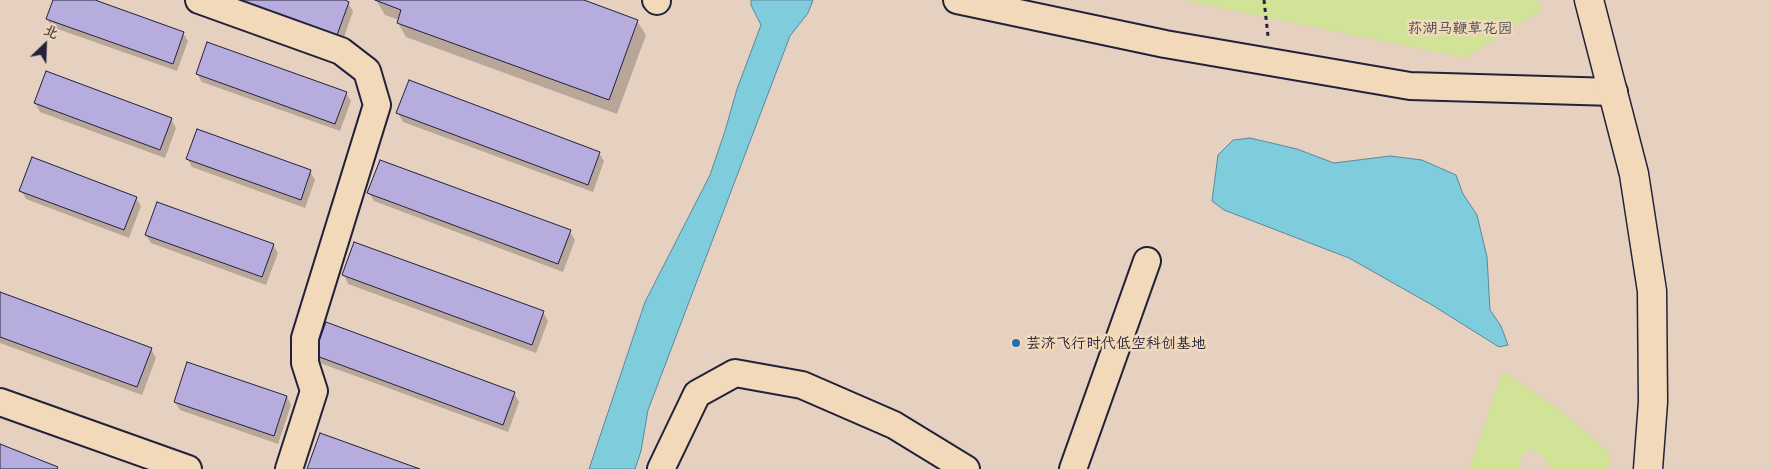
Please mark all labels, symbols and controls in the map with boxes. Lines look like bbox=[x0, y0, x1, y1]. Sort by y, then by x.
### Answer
text: 北 bbox=[41, 19, 62, 42]
park label: 荪湖马鞭草花园 bbox=[1408, 19, 1512, 37]
north arrow bbox=[20, 20, 70, 70]
place label: 芸济飞行时代低空科创基地 bbox=[1026, 334, 1206, 352]
marker: 芸济飞行时代低空科创基地 bbox=[1010, 337, 1022, 349]

